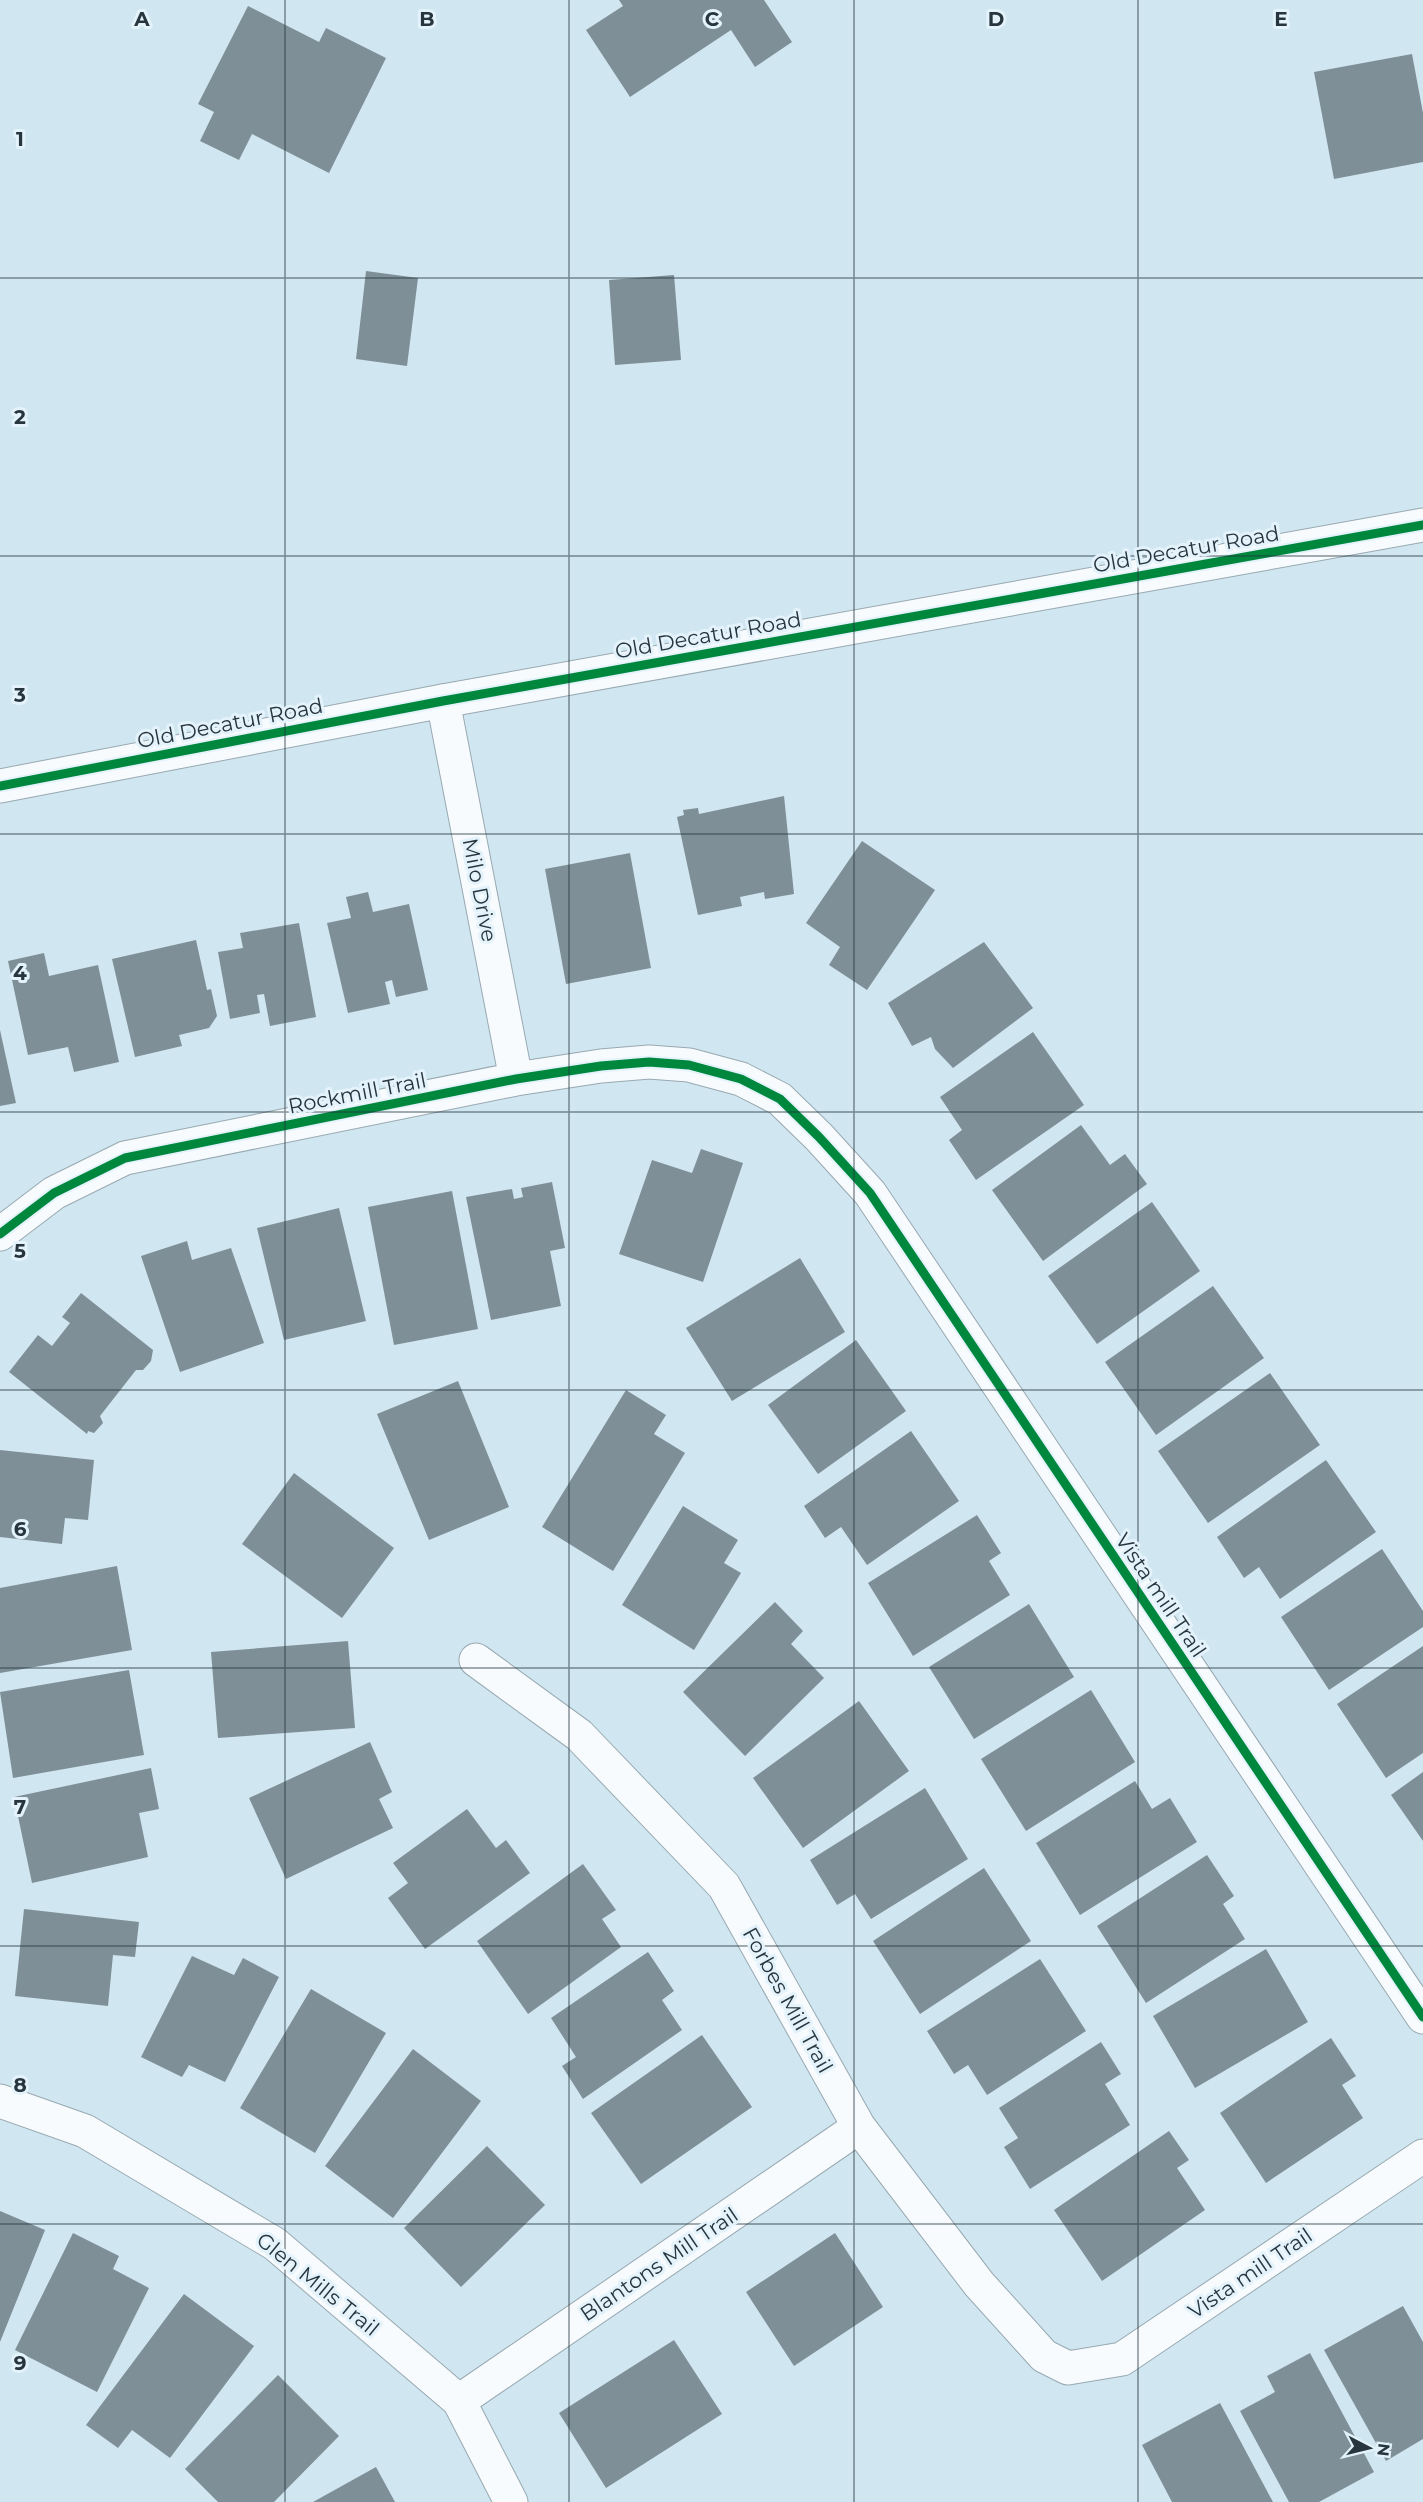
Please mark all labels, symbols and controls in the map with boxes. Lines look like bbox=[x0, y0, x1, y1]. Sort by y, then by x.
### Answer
text: A bbox=[133, 7, 150, 31]
text: B bbox=[419, 7, 435, 31]
text: C bbox=[705, 7, 720, 31]
text: D bbox=[988, 7, 1004, 31]
text: E bbox=[1274, 7, 1288, 31]
text: 1 bbox=[16, 127, 24, 151]
text: 2 bbox=[14, 405, 26, 429]
street label: Old Decatur Road bbox=[1091, 520, 1281, 578]
street label: Old Decatur Road bbox=[613, 606, 803, 664]
text: 3 bbox=[13, 683, 26, 707]
street label: Old Decatur Road bbox=[135, 693, 325, 753]
street label: Milo Drive bbox=[458, 836, 502, 944]
text: 4 bbox=[13, 961, 27, 985]
street label: Rockmill Trail bbox=[286, 1067, 428, 1119]
text: 5 bbox=[14, 1239, 26, 1263]
text: 6 bbox=[14, 1517, 27, 1541]
street label: Vista mill Trail bbox=[1110, 1528, 1212, 1662]
text: 7 bbox=[14, 1795, 26, 1819]
street label: Forbes Mill Trail bbox=[738, 1923, 838, 2077]
text: 8 bbox=[13, 2073, 27, 2097]
street label: Blantons Mill Trail bbox=[575, 2202, 743, 2326]
street label: Vista mill Trail bbox=[1183, 2222, 1317, 2324]
street label: Glen Mills Trail bbox=[252, 2227, 384, 2341]
text: 9 bbox=[14, 2351, 26, 2375]
north arrow bbox=[1339, 2418, 1399, 2478]
text: N bbox=[1373, 2442, 1394, 2457]

